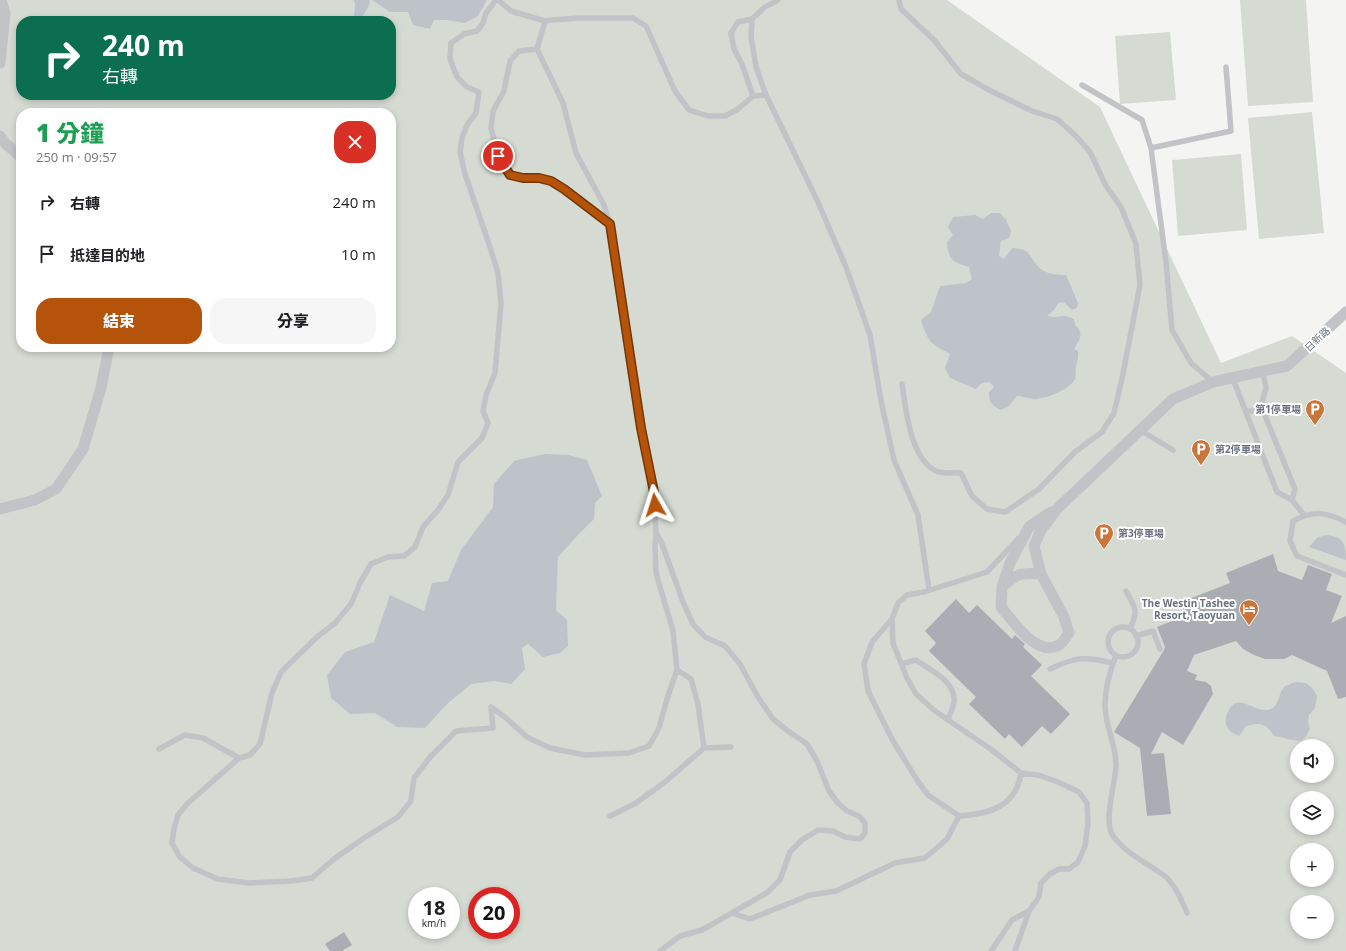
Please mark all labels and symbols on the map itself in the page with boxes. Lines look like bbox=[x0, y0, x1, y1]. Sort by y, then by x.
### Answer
pin bbox=[481, 139, 515, 173]
street label: 日新路 bbox=[1301, 324, 1333, 354]
parking icon: 第1停車場 bbox=[1304, 398, 1326, 426]
place label: 第1停車場 bbox=[1255, 402, 1301, 416]
parking icon: 第2停車場 bbox=[1190, 438, 1212, 466]
place label: 第2停車場 bbox=[1215, 442, 1261, 456]
position arrow bbox=[634, 484, 676, 526]
parking icon: 第3停車場 bbox=[1093, 522, 1115, 550]
place label: 第3停車場 bbox=[1118, 526, 1164, 540]
place label: The Westin Tashee Resort, Taoyuan bbox=[1142, 596, 1235, 622]
hotel icon: The Westin Tashee Resort, Taoyuan bbox=[1238, 598, 1260, 626]
speed limit sign: 20 bbox=[468, 887, 520, 939]

